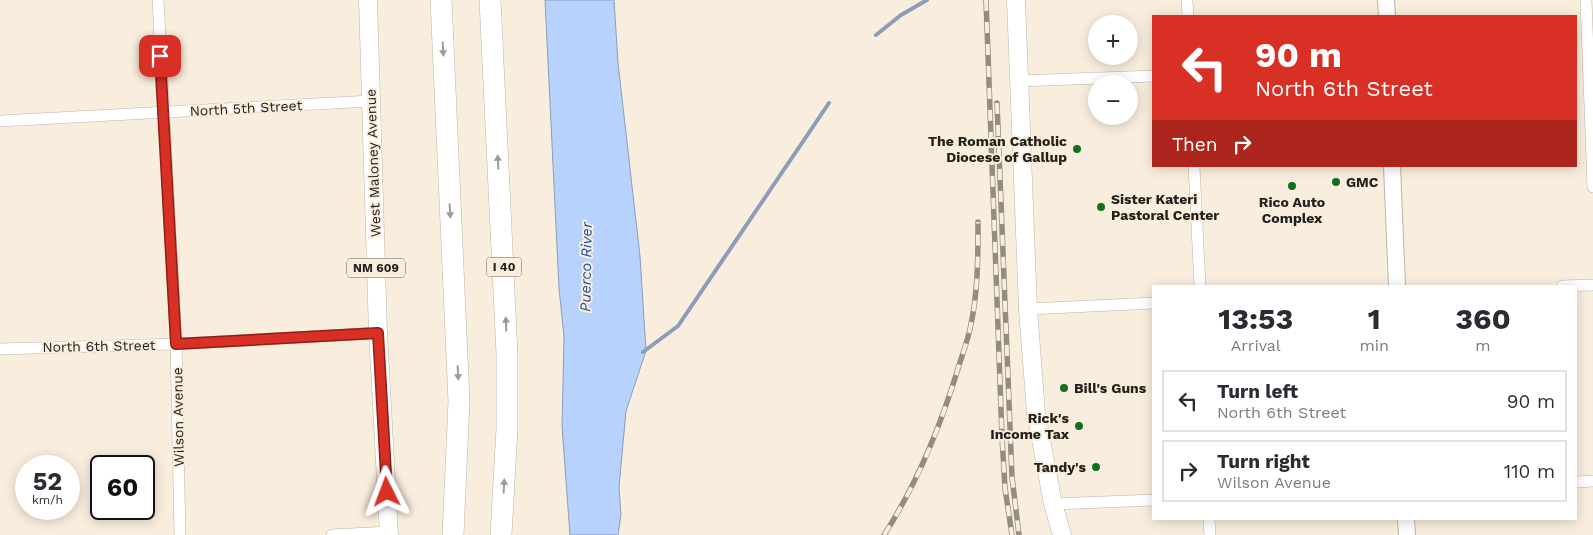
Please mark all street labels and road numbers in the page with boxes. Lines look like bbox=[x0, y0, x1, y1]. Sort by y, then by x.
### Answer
street label: West Maloney Avenue bbox=[362, 88, 384, 238]
street label: North 5th Street bbox=[189, 97, 303, 119]
road number: NM 609 bbox=[347, 258, 405, 278]
road number: I 40 bbox=[486, 258, 522, 276]
street label: North 6th Street bbox=[42, 337, 156, 355]
street label: Wilson Avenue bbox=[169, 367, 187, 467]

